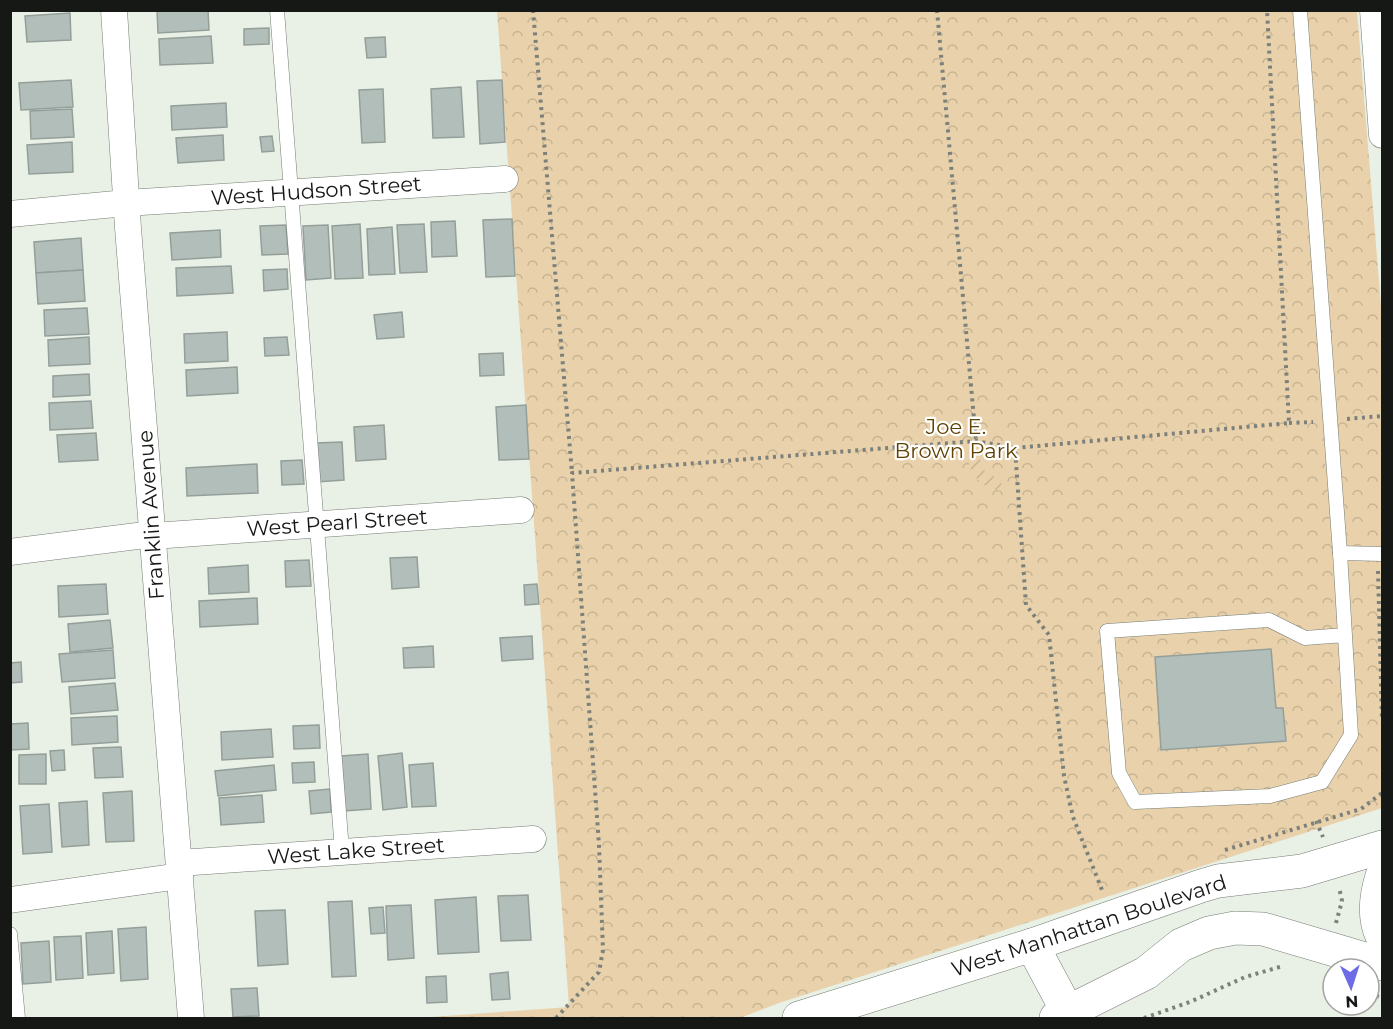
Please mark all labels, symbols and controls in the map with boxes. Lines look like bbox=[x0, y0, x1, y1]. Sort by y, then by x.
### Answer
street label: West Hudson Street bbox=[210, 171, 422, 210]
park label: Joe E. Brown Park bbox=[895, 414, 1018, 463]
street label: Franklin Avenue bbox=[132, 429, 169, 601]
street label: West Pearl Street bbox=[246, 504, 428, 541]
street label: West Lake Street bbox=[266, 832, 445, 869]
street label: West Manhattan Boulevard bbox=[948, 869, 1230, 982]
north arrow bbox=[1321, 957, 1381, 1017]
text: N bbox=[1345, 992, 1359, 1011]

